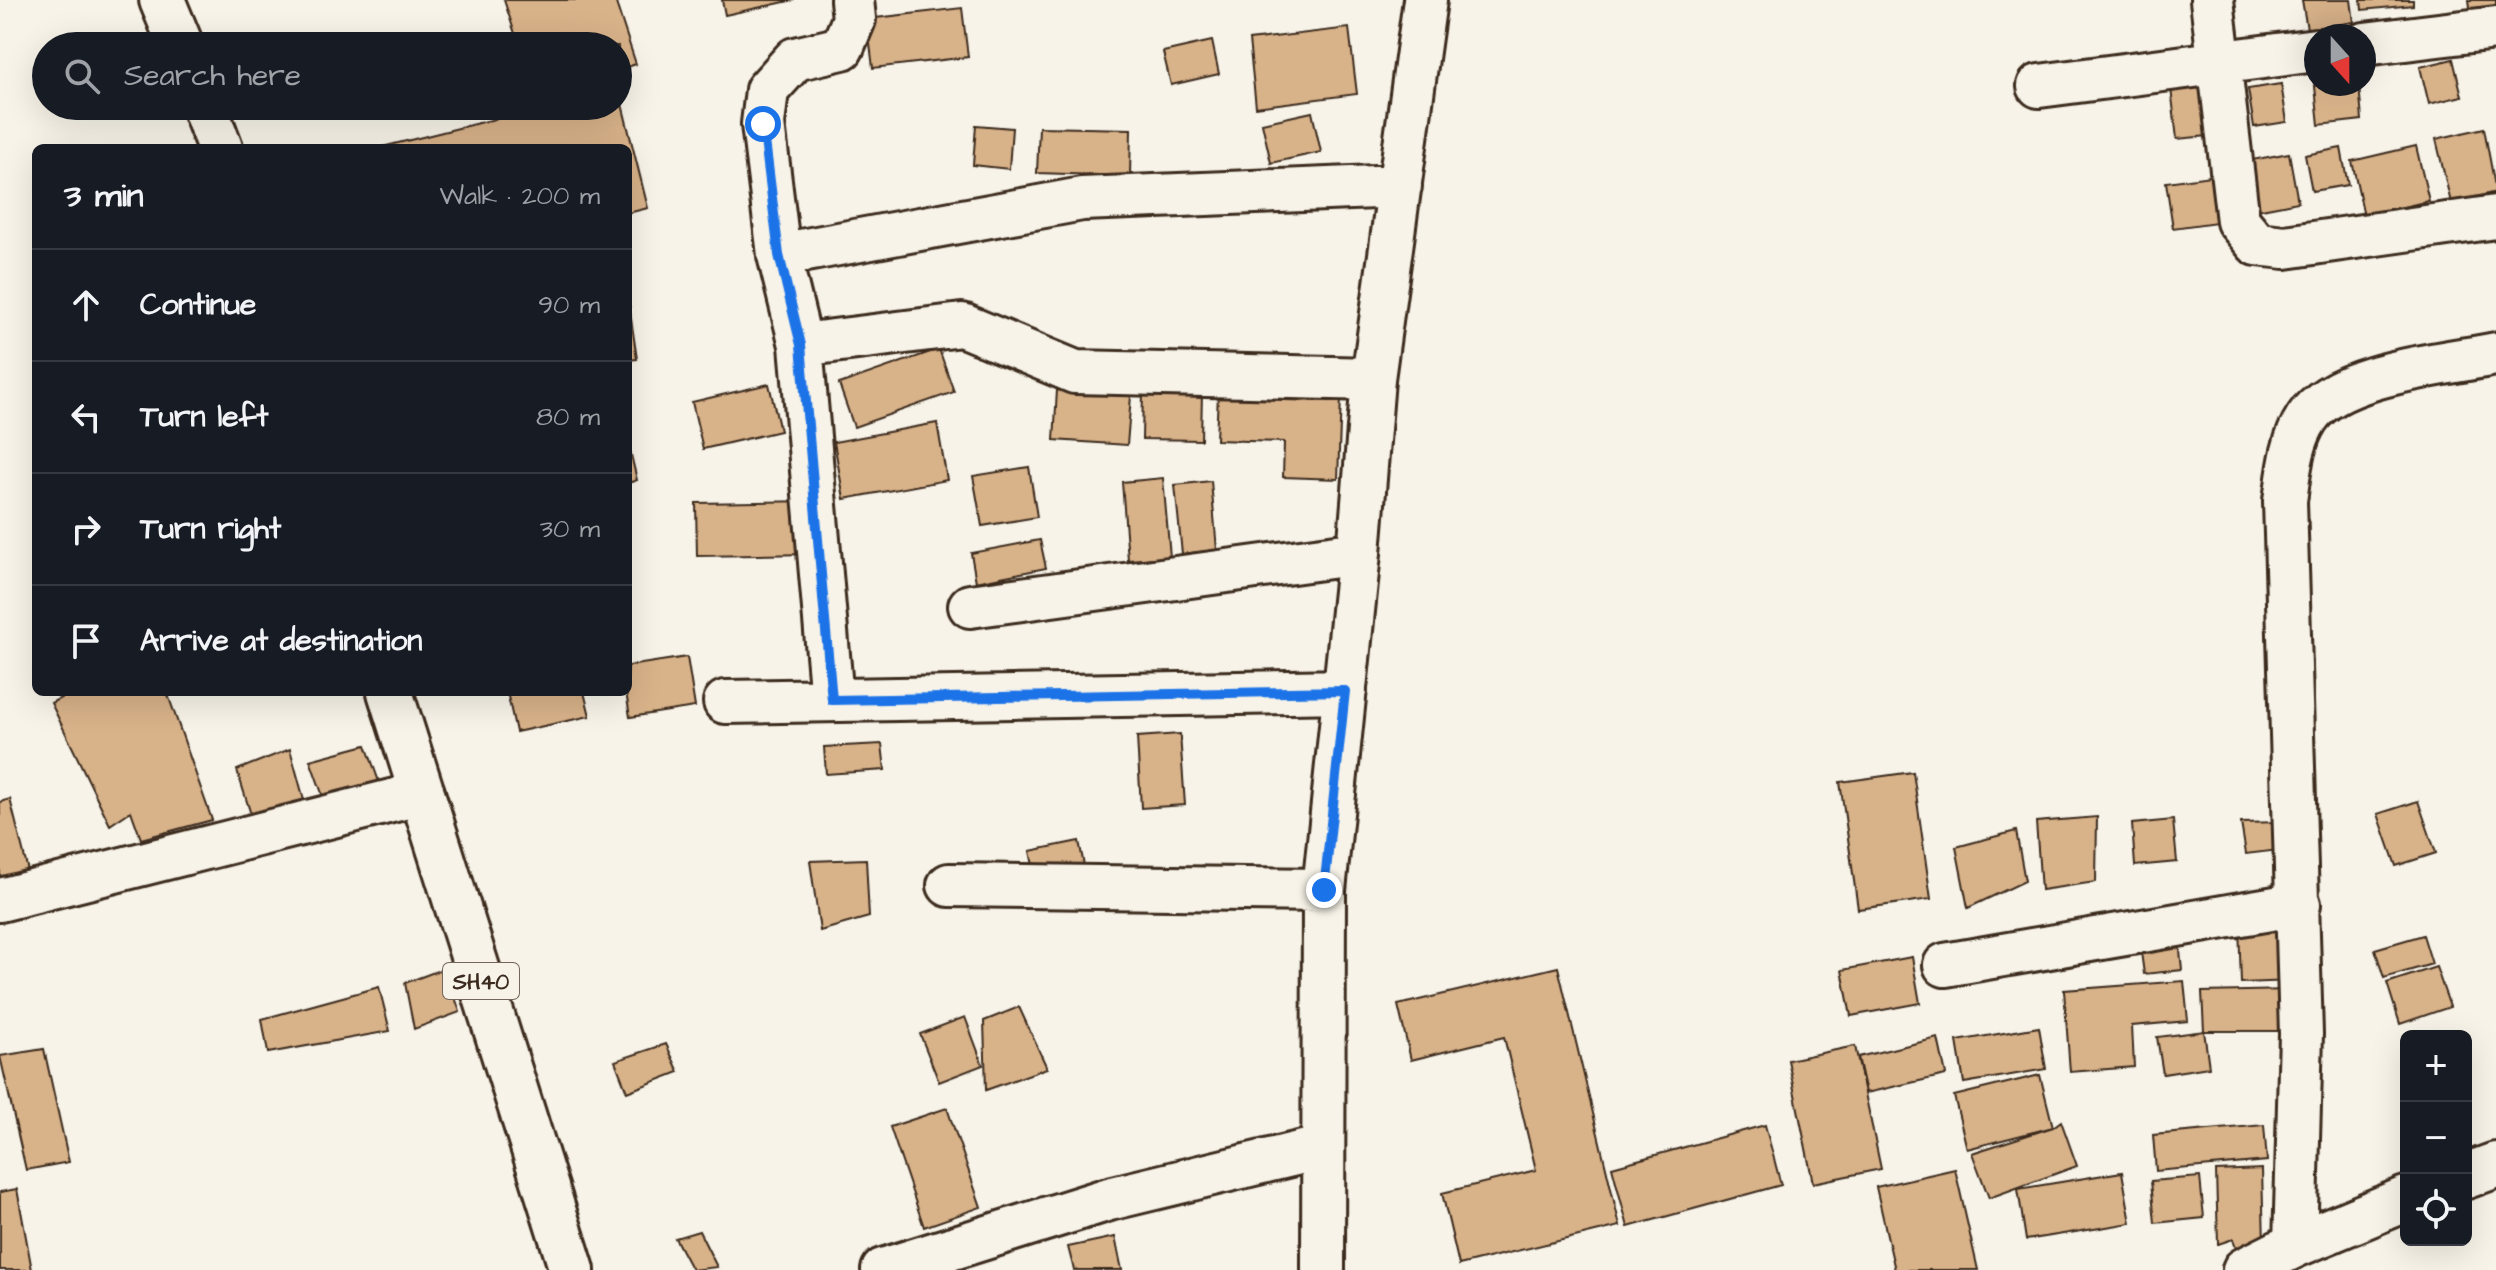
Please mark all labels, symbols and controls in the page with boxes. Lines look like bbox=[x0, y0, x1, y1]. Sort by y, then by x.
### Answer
north arrow bbox=[2304, 24, 2376, 96]
search box bbox=[32, 32, 632, 120]
icon: search bbox=[60, 54, 104, 98]
text: Search here bbox=[124, 55, 301, 97]
route start bbox=[745, 106, 781, 142]
text: 3 min bbox=[64, 172, 144, 220]
text: Walk · 200 m bbox=[439, 178, 600, 214]
icon: ahead bbox=[64, 283, 108, 327]
text: Continue bbox=[140, 284, 256, 326]
text: 90 m bbox=[538, 287, 600, 323]
icon: left bbox=[64, 395, 108, 439]
text: Turn left bbox=[140, 396, 268, 438]
text: 80 m bbox=[536, 399, 600, 435]
icon: right bbox=[64, 507, 108, 551]
text: Turn right bbox=[140, 508, 281, 550]
text: 30 m bbox=[540, 511, 600, 547]
icon: arrive bbox=[64, 619, 108, 663]
text: Arrive at destination bbox=[140, 620, 422, 662]
route end bbox=[1306, 872, 1342, 908]
road number: SH40 bbox=[443, 963, 519, 999]
map controls bbox=[2400, 1030, 2472, 1246]
button: + bbox=[2400, 1030, 2472, 1102]
button: − bbox=[2400, 1102, 2472, 1174]
button: locate bbox=[2400, 1174, 2472, 1246]

